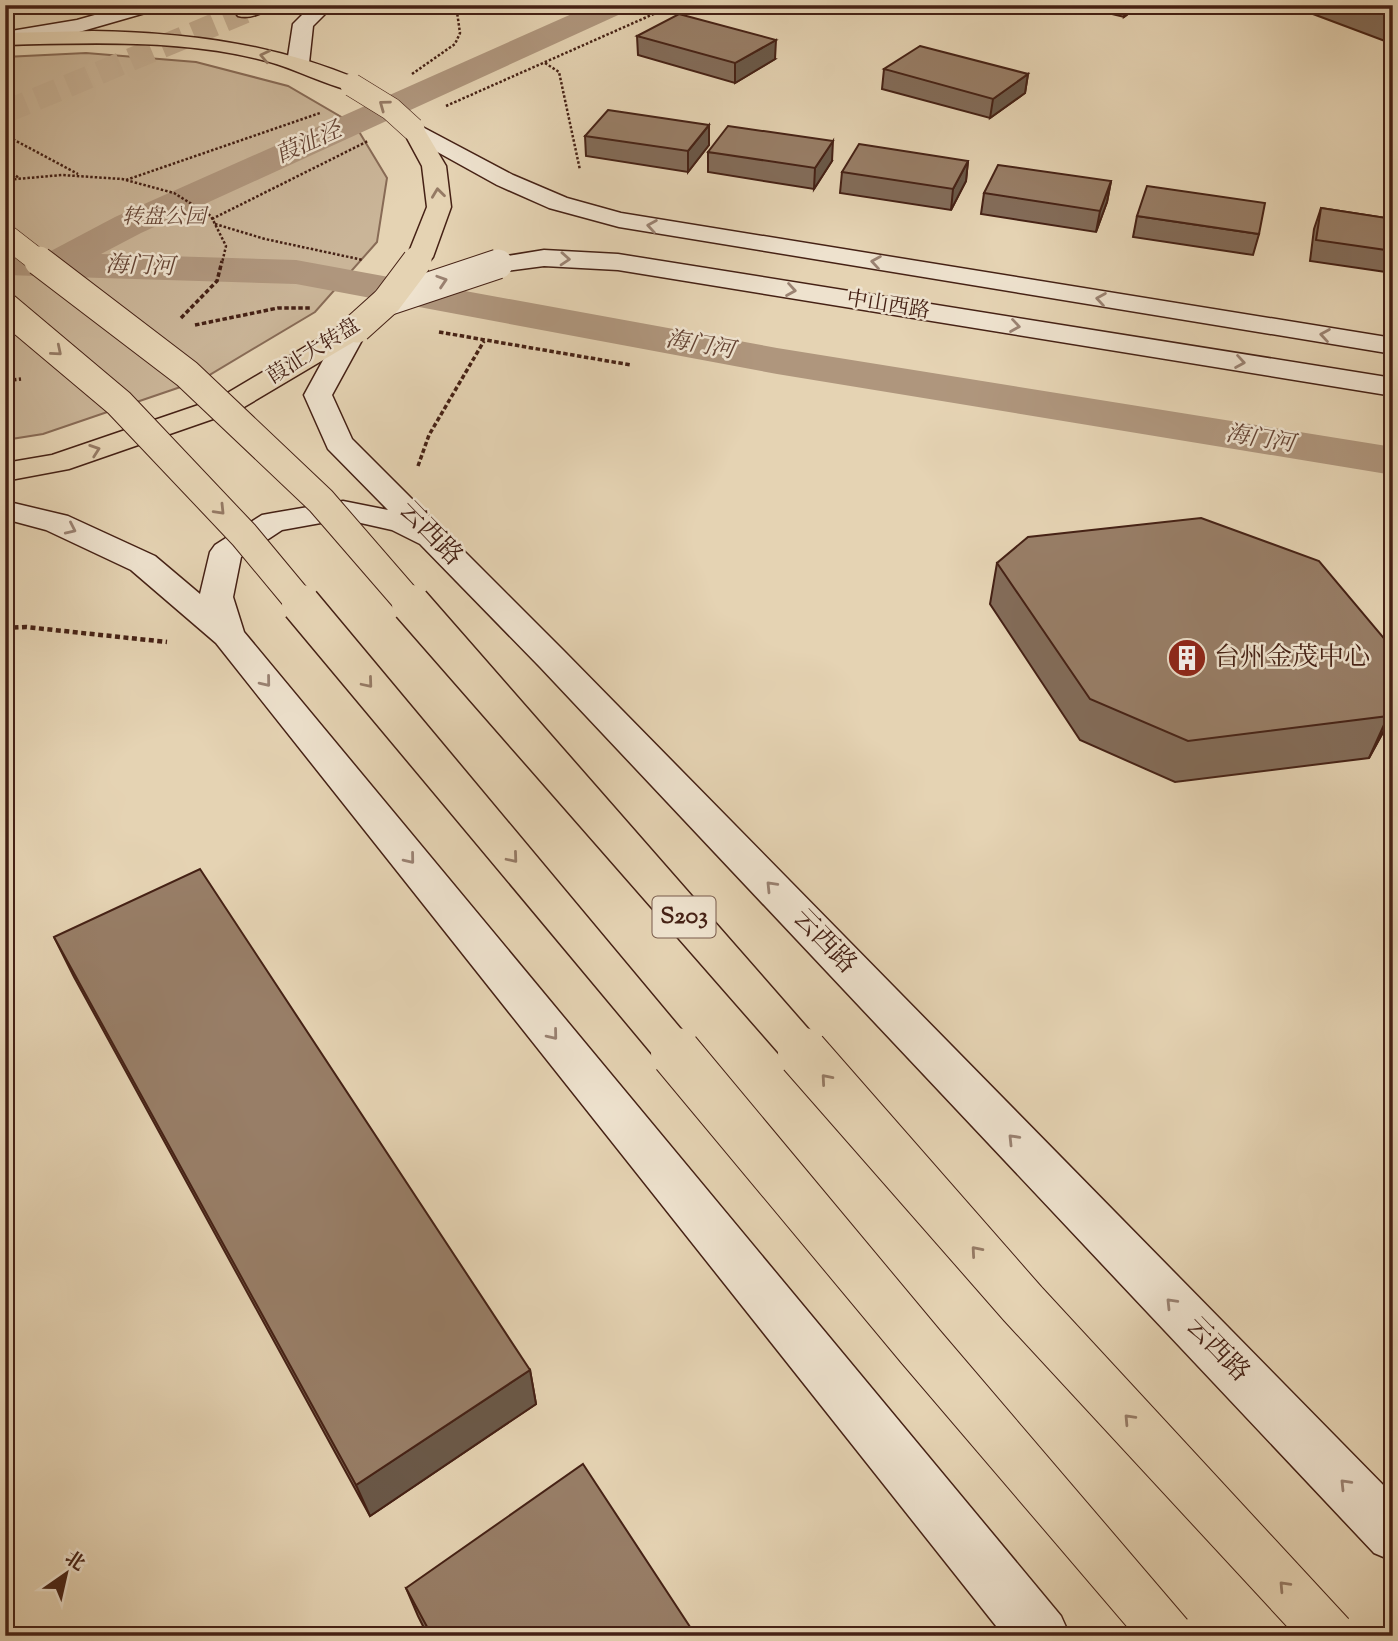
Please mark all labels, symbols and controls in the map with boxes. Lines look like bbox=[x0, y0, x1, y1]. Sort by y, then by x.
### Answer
one-way arrow bbox=[259, 50, 271, 64]
one-way arrow bbox=[379, 101, 392, 113]
water label: 葭沚泾 bbox=[271, 114, 349, 173]
one-way arrow bbox=[430, 187, 445, 199]
park label: 转盘公园 bbox=[122, 203, 209, 233]
one-way arrow bbox=[646, 219, 658, 234]
water label: 海门河 bbox=[105, 249, 179, 285]
one-way arrow bbox=[560, 251, 571, 266]
one-way arrow bbox=[870, 255, 882, 270]
one-way arrow bbox=[435, 275, 447, 289]
one-way arrow bbox=[785, 282, 797, 297]
street label: 中山西路 bbox=[844, 285, 932, 327]
one-way arrow bbox=[1095, 291, 1107, 306]
street label: 葭沚大转盘 bbox=[262, 311, 366, 393]
one-way arrow bbox=[1009, 318, 1021, 333]
water label: 海门河 bbox=[663, 324, 741, 369]
one-way arrow bbox=[1319, 328, 1331, 343]
one-way arrow bbox=[49, 343, 62, 355]
one-way arrow bbox=[1234, 354, 1246, 369]
water label: 海门河 bbox=[1223, 418, 1301, 462]
one-way arrow bbox=[89, 444, 101, 458]
street label: 云西路 bbox=[390, 493, 470, 575]
one-way arrow bbox=[212, 502, 225, 515]
one-way arrow bbox=[63, 521, 76, 535]
building icon: 台州金茂中心 bbox=[1166, 637, 1208, 679]
place label: 台州金茂中心 bbox=[1214, 640, 1370, 677]
one-way arrow bbox=[258, 674, 270, 687]
one-way arrow bbox=[359, 675, 372, 688]
one-way arrow bbox=[505, 849, 517, 862]
one-way arrow bbox=[401, 851, 414, 863]
one-way arrow bbox=[766, 881, 779, 894]
road number: S203 bbox=[652, 897, 716, 937]
street label: 云西路 bbox=[784, 901, 864, 983]
one-way arrow bbox=[545, 1027, 557, 1040]
one-way arrow bbox=[822, 1075, 834, 1088]
one-way arrow bbox=[1009, 1134, 1022, 1147]
one-way arrow bbox=[972, 1246, 984, 1259]
one-way arrow bbox=[1166, 1298, 1179, 1311]
street label: 云西路 bbox=[1177, 1309, 1257, 1391]
one-way arrow bbox=[1125, 1414, 1137, 1427]
one-way arrow bbox=[1341, 1480, 1354, 1493]
north arrow bbox=[32, 1540, 102, 1610]
text: 北 bbox=[59, 1545, 90, 1578]
one-way arrow bbox=[1279, 1581, 1292, 1594]

